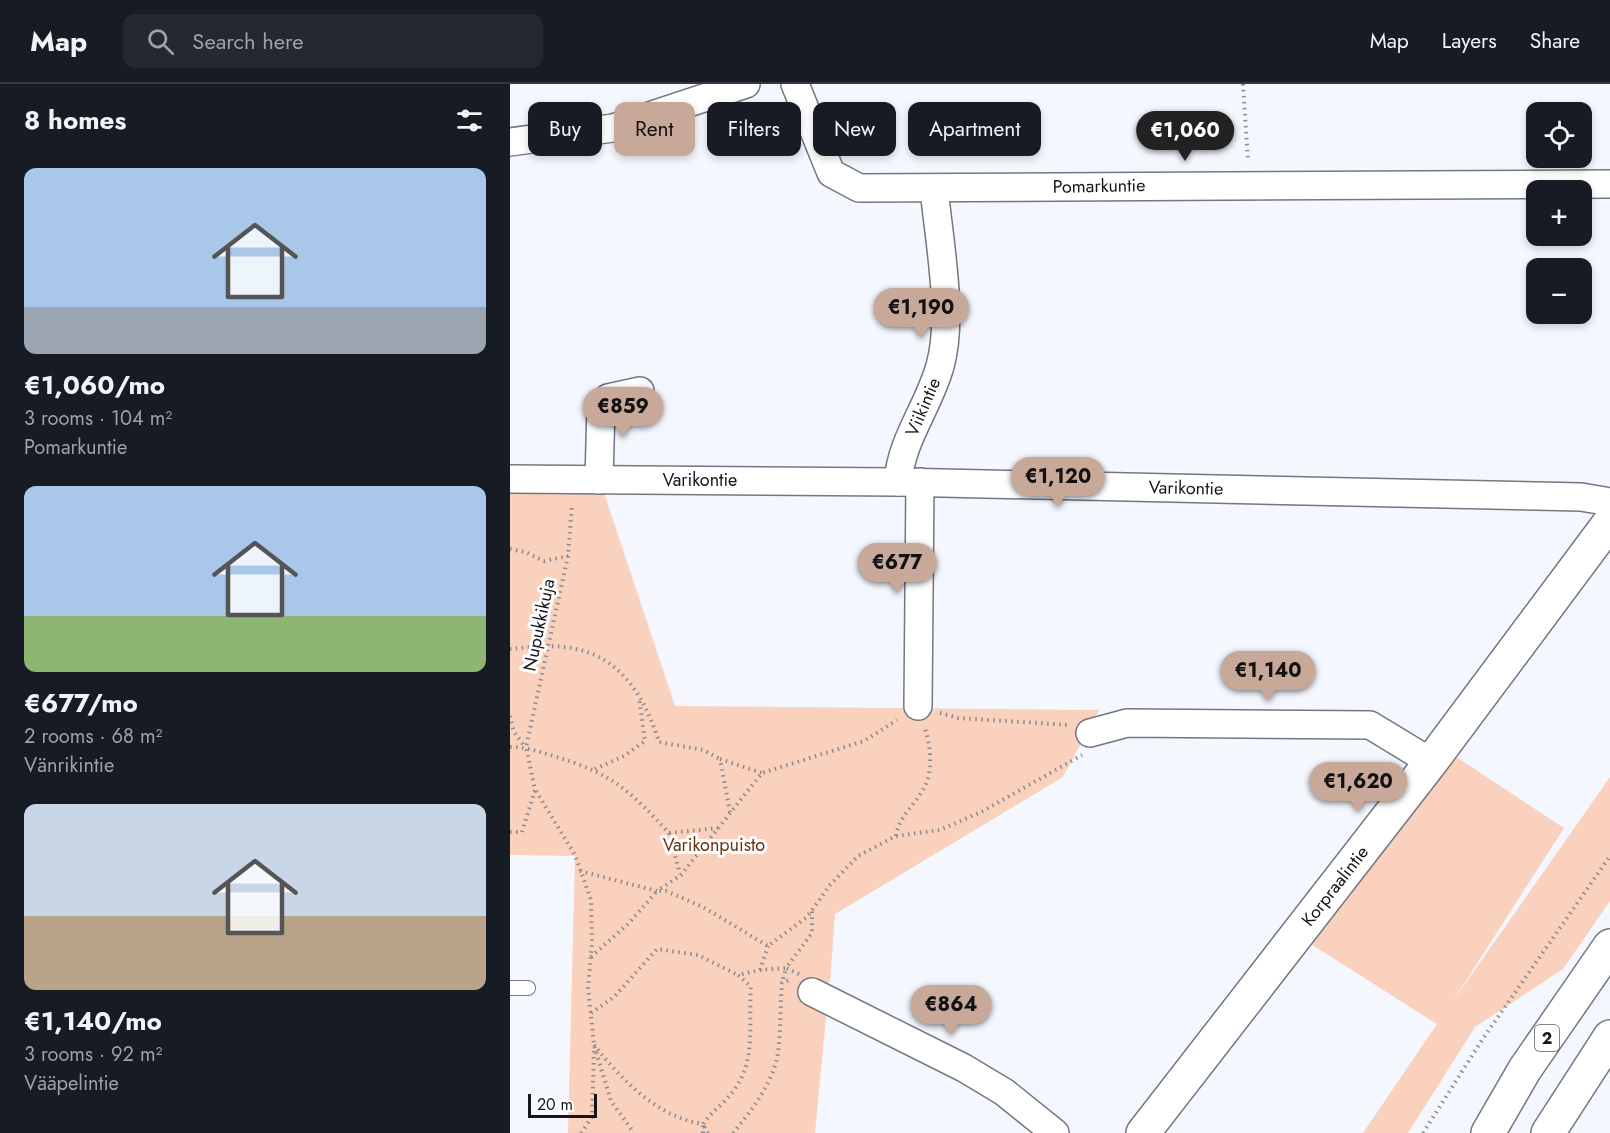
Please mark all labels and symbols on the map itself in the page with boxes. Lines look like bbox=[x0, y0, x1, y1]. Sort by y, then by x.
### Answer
pin: €1,060 bbox=[1136, 111, 1234, 162]
street label: Pomarkuntie bbox=[1052, 172, 1146, 200]
pin: €1,190 bbox=[872, 288, 970, 339]
street label: Viikintie bbox=[899, 374, 947, 440]
pin: €859 bbox=[587, 387, 659, 438]
pin: €1,120 bbox=[1009, 457, 1107, 508]
street label: Varikontie bbox=[663, 467, 737, 493]
street label: Varikontie bbox=[1148, 474, 1224, 502]
pin: €677 bbox=[861, 543, 933, 594]
street label: Nupukkikuja bbox=[517, 576, 561, 674]
pin: €1,140 bbox=[1219, 651, 1317, 702]
pin: €1,620 bbox=[1309, 762, 1407, 813]
park label: Varikonpuisto bbox=[663, 832, 765, 858]
street label: Korpraalintie bbox=[1295, 840, 1375, 932]
pin: €864 bbox=[915, 985, 987, 1036]
road number: 2 bbox=[1535, 1025, 1559, 1051]
scale bar bbox=[528, 1091, 597, 1118]

